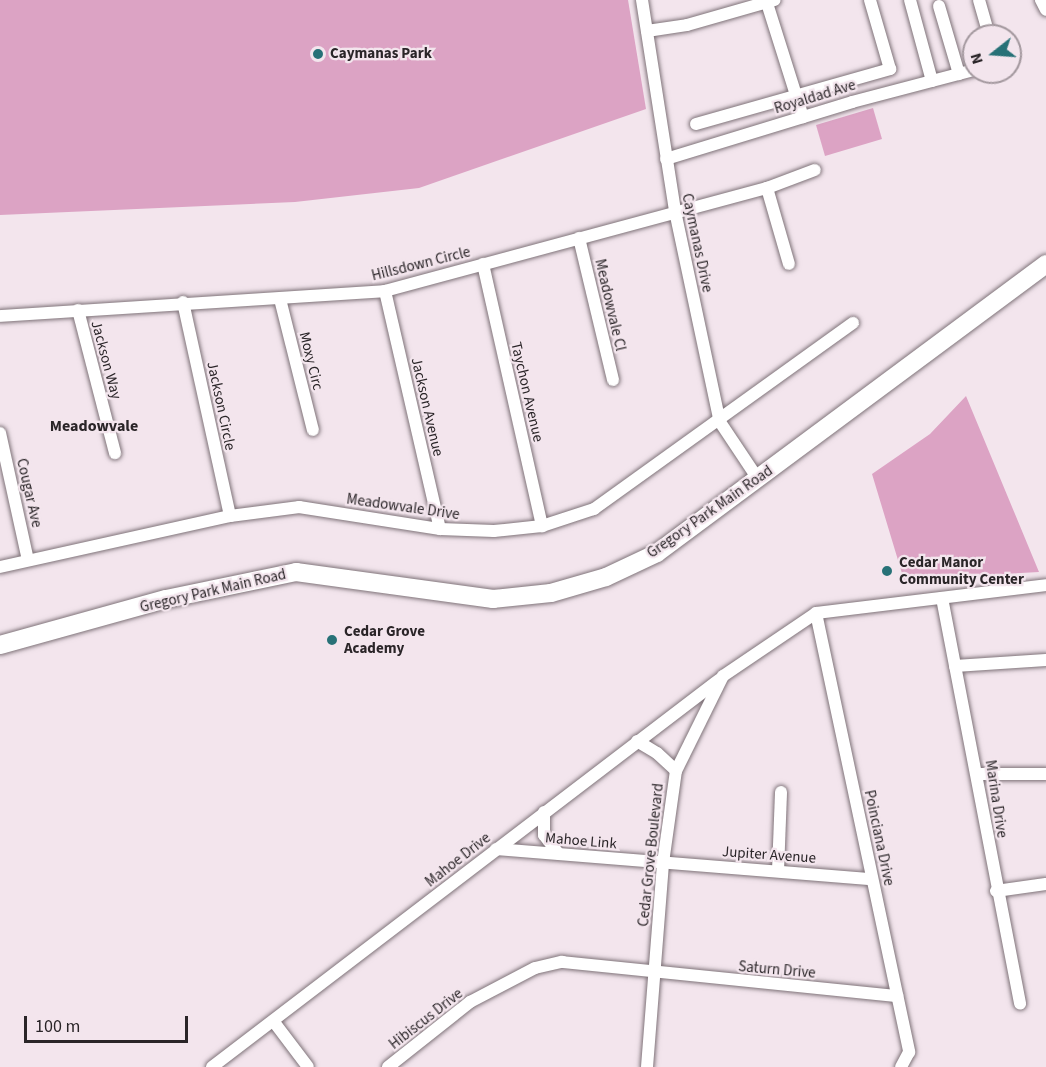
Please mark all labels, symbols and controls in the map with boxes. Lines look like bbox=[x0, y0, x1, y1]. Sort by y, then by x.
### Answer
north arrow bbox=[962, 24, 1022, 84]
place label: Caymanas Park bbox=[330, 45, 432, 63]
marker: Caymanas Park bbox=[311, 47, 325, 61]
text: N bbox=[965, 50, 989, 67]
street label: Royaldad Ave bbox=[772, 76, 858, 118]
street label: Caymanas Drive bbox=[678, 192, 716, 294]
street label: Hillsdown Circle bbox=[370, 243, 472, 285]
street label: Meadowvale Cl bbox=[591, 257, 629, 353]
street label: Jackson Way bbox=[87, 319, 125, 401]
street label: Moxy Circ bbox=[295, 330, 327, 392]
street label: Taychon Avenue bbox=[507, 340, 547, 444]
street label: Jackson Avenue bbox=[407, 356, 447, 458]
street label: Jackson Circle bbox=[203, 360, 239, 452]
district label: Meadowvale bbox=[50, 416, 138, 436]
street label: Cougar Ave bbox=[12, 457, 46, 529]
street label: Gregory Park Main Road bbox=[644, 462, 776, 562]
street label: Meadowvale Drive bbox=[345, 490, 461, 524]
place label: Cedar Manor Community Center bbox=[899, 553, 1024, 588]
marker: Cedar Manor Community Center bbox=[880, 564, 894, 578]
street label: Gregory Park Main Road bbox=[138, 565, 288, 617]
place label: Cedar Grove Academy bbox=[344, 622, 425, 657]
marker: Cedar Grove Academy bbox=[325, 633, 339, 647]
street label: Marina Drive bbox=[981, 759, 1011, 839]
street label: Cedar Grove Boulevard bbox=[635, 782, 667, 928]
street label: Poinciana Drive bbox=[860, 788, 898, 888]
street label: Mahoe Drive bbox=[422, 829, 494, 891]
street label: Mahoe Link bbox=[544, 829, 618, 853]
street label: Jupiter Avenue bbox=[721, 843, 817, 867]
street label: Saturn Drive bbox=[738, 958, 816, 982]
street label: Hibiscus Drive bbox=[386, 985, 466, 1053]
scale bar bbox=[27, 1004, 190, 1042]
text: 100 m bbox=[35, 1014, 80, 1039]

